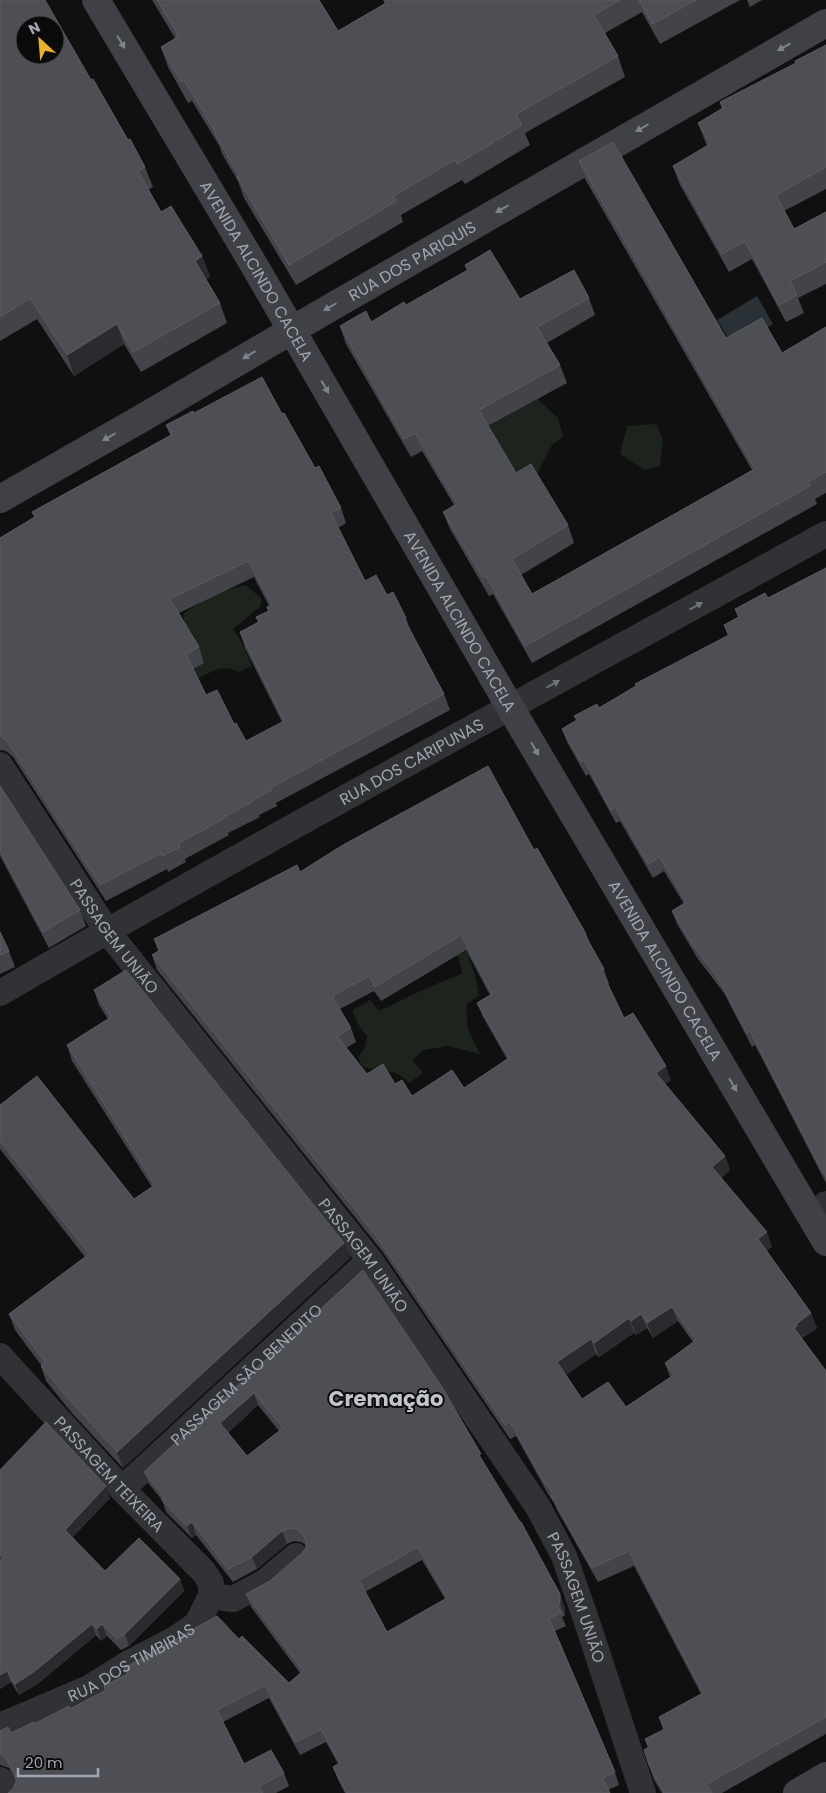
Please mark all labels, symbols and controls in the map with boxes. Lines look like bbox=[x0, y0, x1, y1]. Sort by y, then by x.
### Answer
north arrow bbox=[15, 15, 65, 65]
text: N bbox=[25, 17, 43, 40]
one-way arrow bbox=[116, 35, 125, 48]
one-way arrow bbox=[777, 43, 790, 52]
one-way arrow bbox=[636, 123, 649, 132]
street label: AVENIDA ALCINDO CACELA bbox=[194, 176, 319, 366]
one-way arrow bbox=[494, 205, 509, 213]
street label: RUA DOS PARIQUIS bbox=[344, 215, 480, 307]
one-way arrow bbox=[324, 303, 337, 312]
one-way arrow bbox=[243, 350, 256, 359]
one-way arrow bbox=[320, 381, 329, 394]
one-way arrow bbox=[102, 433, 117, 441]
street label: AVENIDA ALCINDO CACELA bbox=[398, 526, 522, 717]
one-way arrow bbox=[689, 601, 702, 610]
one-way arrow bbox=[546, 680, 561, 688]
street label: RUA DOS CARIPUNAS bbox=[335, 713, 488, 811]
one-way arrow bbox=[531, 743, 540, 756]
street label: PASSAGEM UNIÃO bbox=[64, 874, 164, 999]
street label: AVENIDA ALCINDO CACELA bbox=[603, 876, 727, 1065]
one-way arrow bbox=[729, 1078, 738, 1091]
street label: PASSAGEM UNIÃO bbox=[313, 1193, 414, 1317]
street label: PASSAGEM SÃO BENEDITO bbox=[165, 1299, 328, 1451]
district label: Cremação bbox=[329, 1384, 443, 1413]
street label: PASSAGEM TEIXEIRA bbox=[49, 1411, 170, 1538]
street label: PASSAGEM UNIÃO bbox=[541, 1528, 611, 1666]
street label: RUA DOS TIMBIRAS bbox=[64, 1618, 200, 1708]
scale bar bbox=[18, 1746, 98, 1778]
text: 20 m bbox=[25, 1752, 63, 1773]

